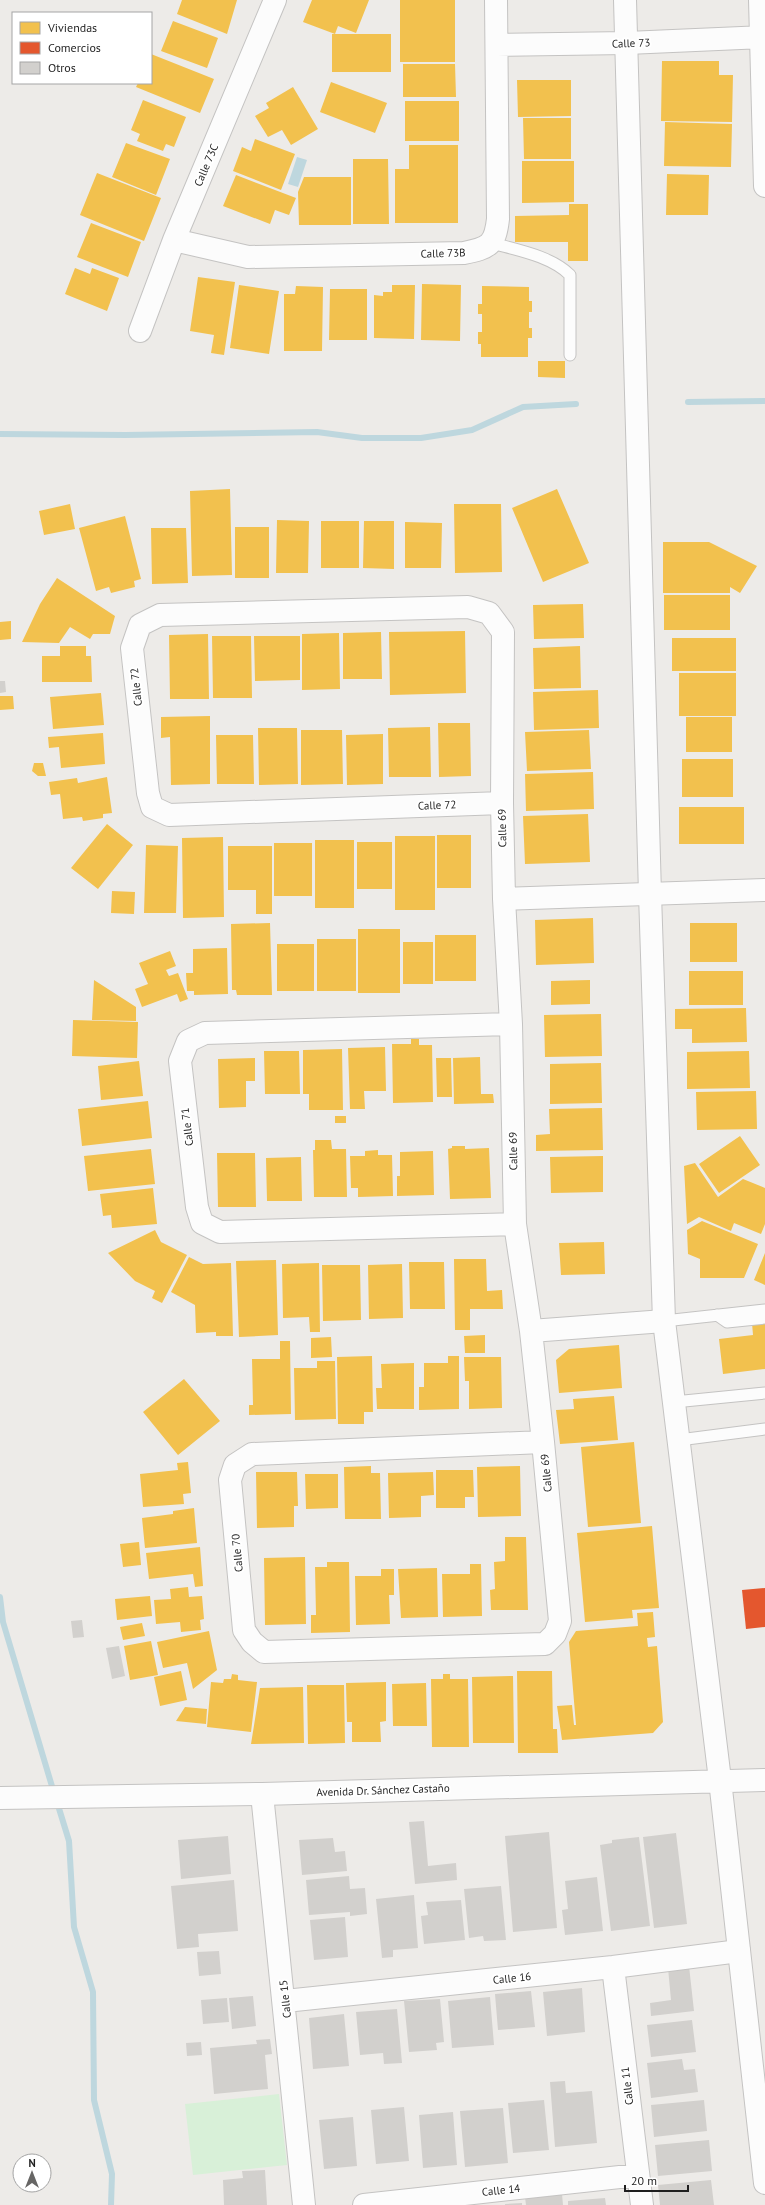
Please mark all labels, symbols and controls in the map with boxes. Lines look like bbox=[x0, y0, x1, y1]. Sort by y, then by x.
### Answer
legend bbox=[12, 12, 152, 84]
text: Viviendas bbox=[47, 20, 97, 35]
street label: Calle 73 bbox=[612, 35, 650, 51]
text: Comercios bbox=[48, 40, 101, 55]
text: Otros bbox=[48, 60, 76, 75]
street label: Calle 73C bbox=[191, 142, 221, 188]
street label: Calle 73B bbox=[420, 245, 466, 261]
street label: Calle 72 bbox=[127, 667, 145, 707]
street label: Calle 72 bbox=[418, 797, 456, 813]
street label: Calle 69 bbox=[495, 809, 509, 847]
street label: Calle 71 bbox=[178, 1107, 196, 1147]
street label: Calle 69 bbox=[506, 1132, 520, 1170]
street label: Calle 69 bbox=[537, 1453, 555, 1493]
street label: Calle 70 bbox=[228, 1533, 246, 1573]
street label: Avenida Dr. Sánchez Castaño bbox=[316, 1781, 450, 1799]
street label: Calle 16 bbox=[492, 1969, 532, 1987]
street label: Calle 15 bbox=[276, 1979, 294, 2019]
street label: Calle 11 bbox=[618, 2066, 636, 2106]
north arrow bbox=[12, 2153, 52, 2193]
text: N bbox=[28, 2156, 36, 2170]
scale bar bbox=[625, 2167, 688, 2193]
text: 20 m bbox=[631, 2173, 657, 2188]
street label: Calle 14 bbox=[481, 2181, 521, 2199]

